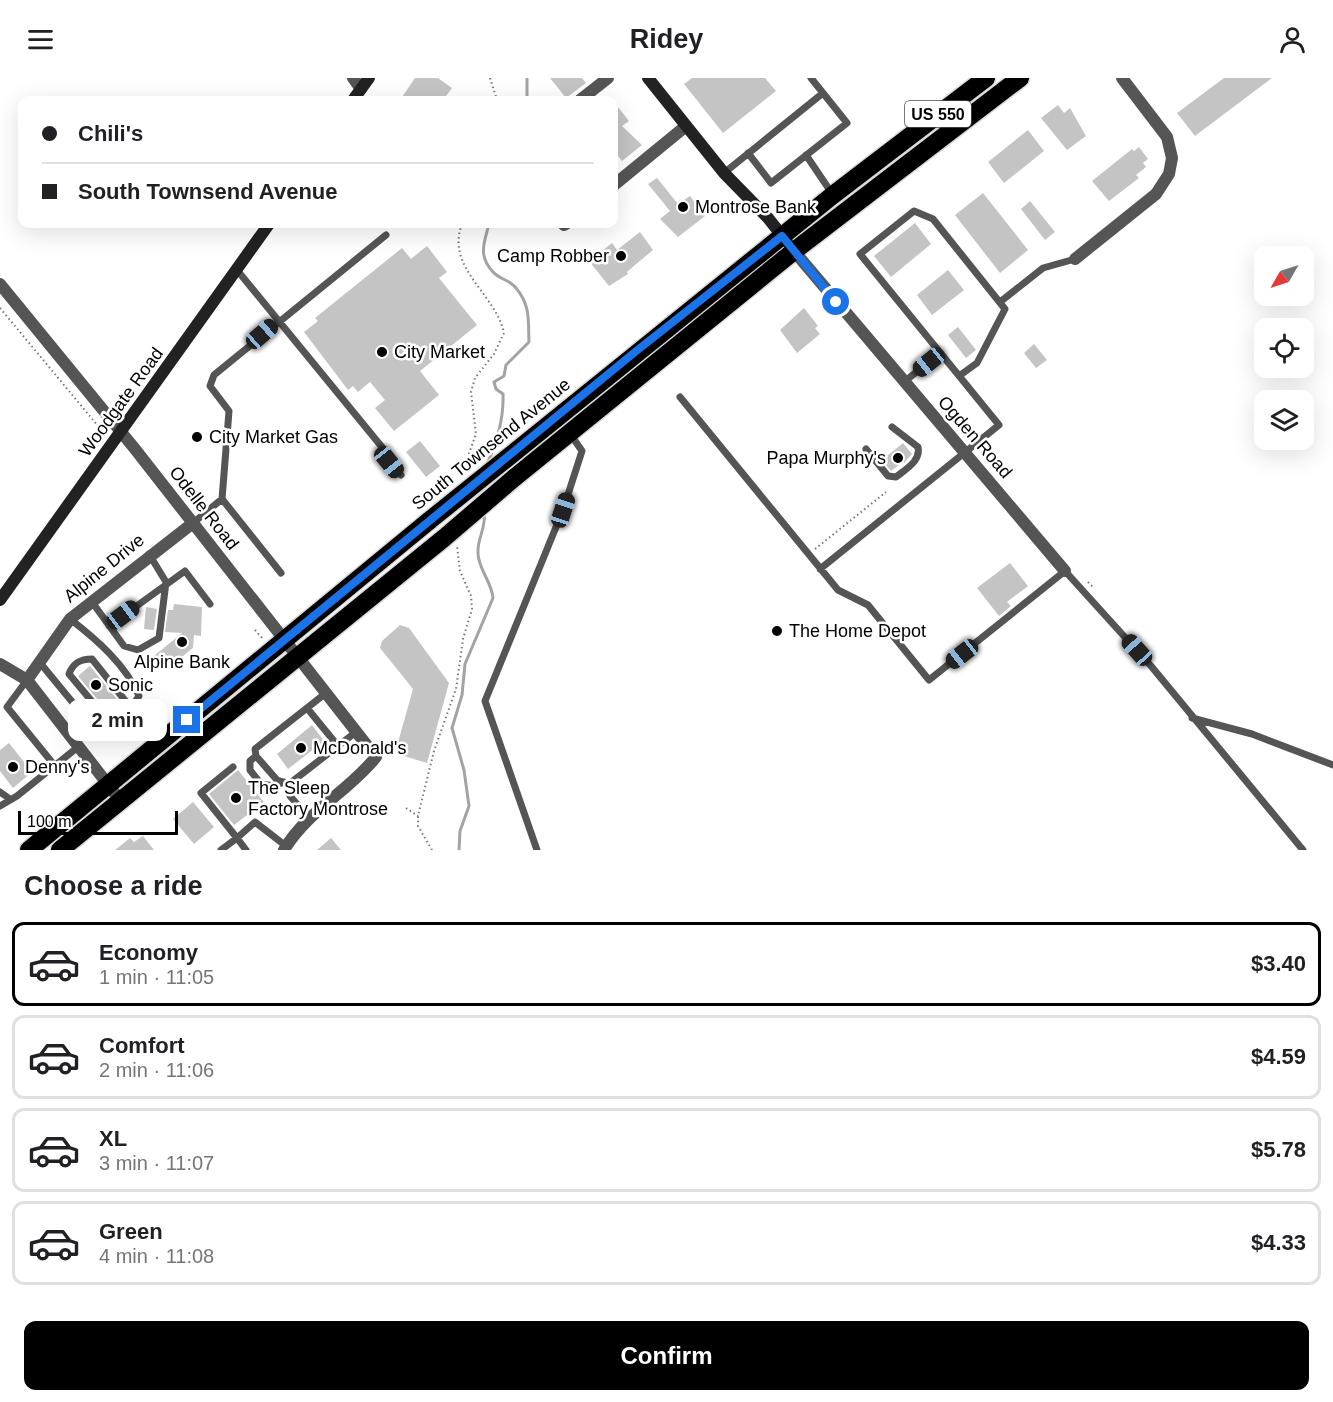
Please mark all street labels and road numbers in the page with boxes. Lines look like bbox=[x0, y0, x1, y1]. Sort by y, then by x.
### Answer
road number: US 550 bbox=[905, 101, 971, 127]
street label: Woodgate Road bbox=[75, 344, 167, 460]
street label: South Townsend Avenue bbox=[408, 374, 574, 514]
street label: Ogden Road bbox=[934, 392, 1016, 482]
street label: Odelle Road bbox=[165, 462, 243, 554]
street label: Alpine Drive bbox=[60, 530, 148, 606]

